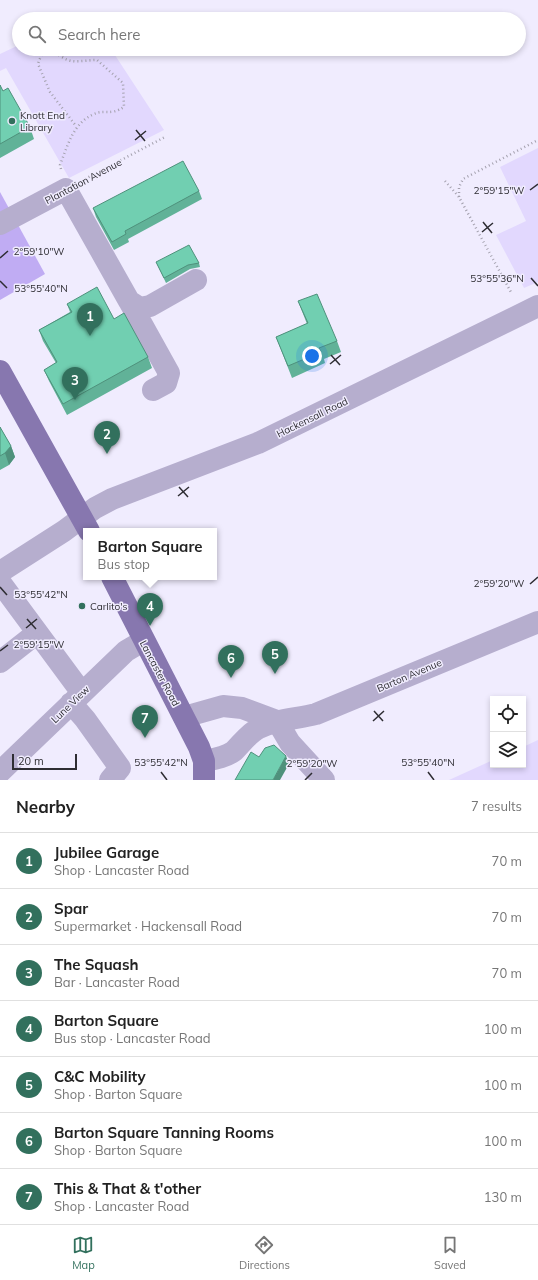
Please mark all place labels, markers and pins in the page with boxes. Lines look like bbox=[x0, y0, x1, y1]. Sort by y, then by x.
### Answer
place label: Knott End Library bbox=[20, 109, 65, 134]
marker: Knott End Library bbox=[7, 116, 17, 126]
pin: 1 bbox=[77, 303, 103, 336]
pin: 3 bbox=[62, 367, 88, 400]
pin: 2 bbox=[94, 421, 120, 454]
pin: 4 bbox=[137, 593, 163, 626]
place label: Carlito's bbox=[90, 600, 127, 613]
marker: Carlito's bbox=[77, 601, 87, 611]
pin: 5 bbox=[262, 641, 288, 674]
pin: 6 bbox=[218, 645, 244, 678]
pin: 7 bbox=[132, 705, 158, 738]

